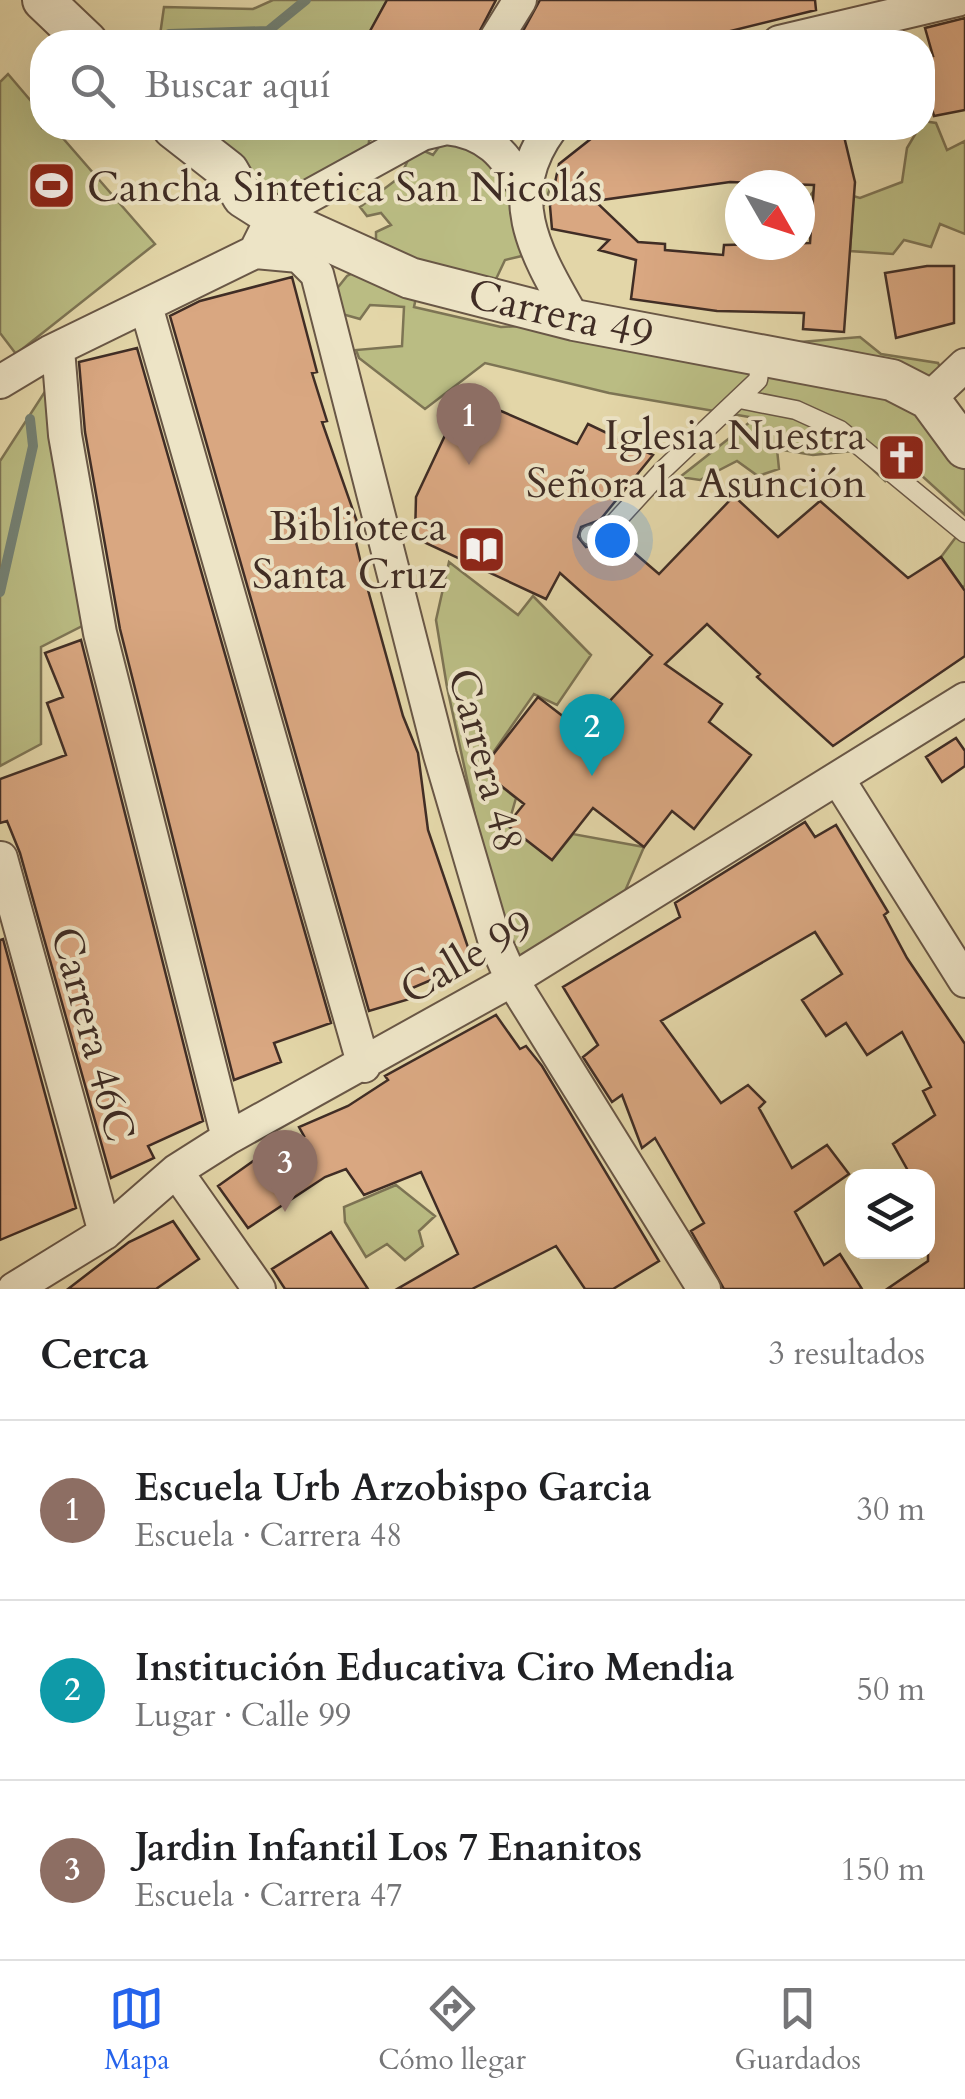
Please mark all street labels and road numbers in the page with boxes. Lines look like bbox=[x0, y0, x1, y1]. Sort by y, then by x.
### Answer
street label: Carrera 49 bbox=[463, 266, 659, 363]
street label: Carrera 48 bbox=[434, 662, 537, 858]
street label: Calle 99 bbox=[390, 896, 544, 1018]
street label: Carrera 46C bbox=[37, 921, 149, 1148]

